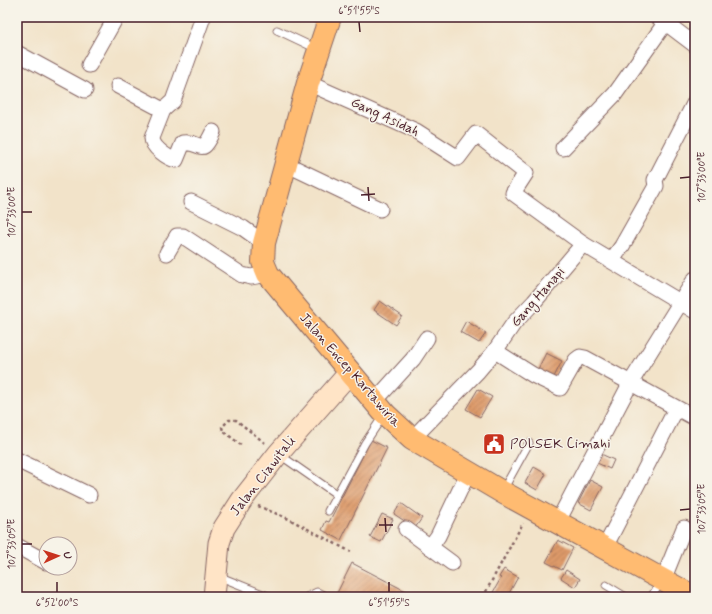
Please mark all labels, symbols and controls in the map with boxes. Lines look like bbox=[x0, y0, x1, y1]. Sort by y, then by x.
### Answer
text: 6°51'55"S bbox=[338, 4, 380, 18]
street label: Gang Asidah bbox=[347, 93, 422, 142]
text: 107°33'00"E bbox=[695, 151, 709, 202]
text: 107°33'00"E bbox=[5, 186, 19, 237]
street label: Gang Hanapi bbox=[507, 263, 570, 331]
street label: Jalan Encep Kartawiria bbox=[295, 309, 405, 431]
public building icon: POLSEK Cimahi bbox=[481, 431, 507, 457]
street label: Jalan Ciawitali bbox=[226, 432, 300, 520]
place label: POLSEK Cimahi bbox=[510, 435, 611, 453]
text: 107°33'05"E bbox=[695, 484, 709, 534]
text: 107°33'05"E bbox=[5, 519, 19, 569]
north arrow bbox=[38, 536, 78, 576]
text: U bbox=[60, 552, 74, 559]
text: 6°52'00"S bbox=[36, 596, 79, 610]
text: 6°51'55"S bbox=[368, 596, 410, 610]

